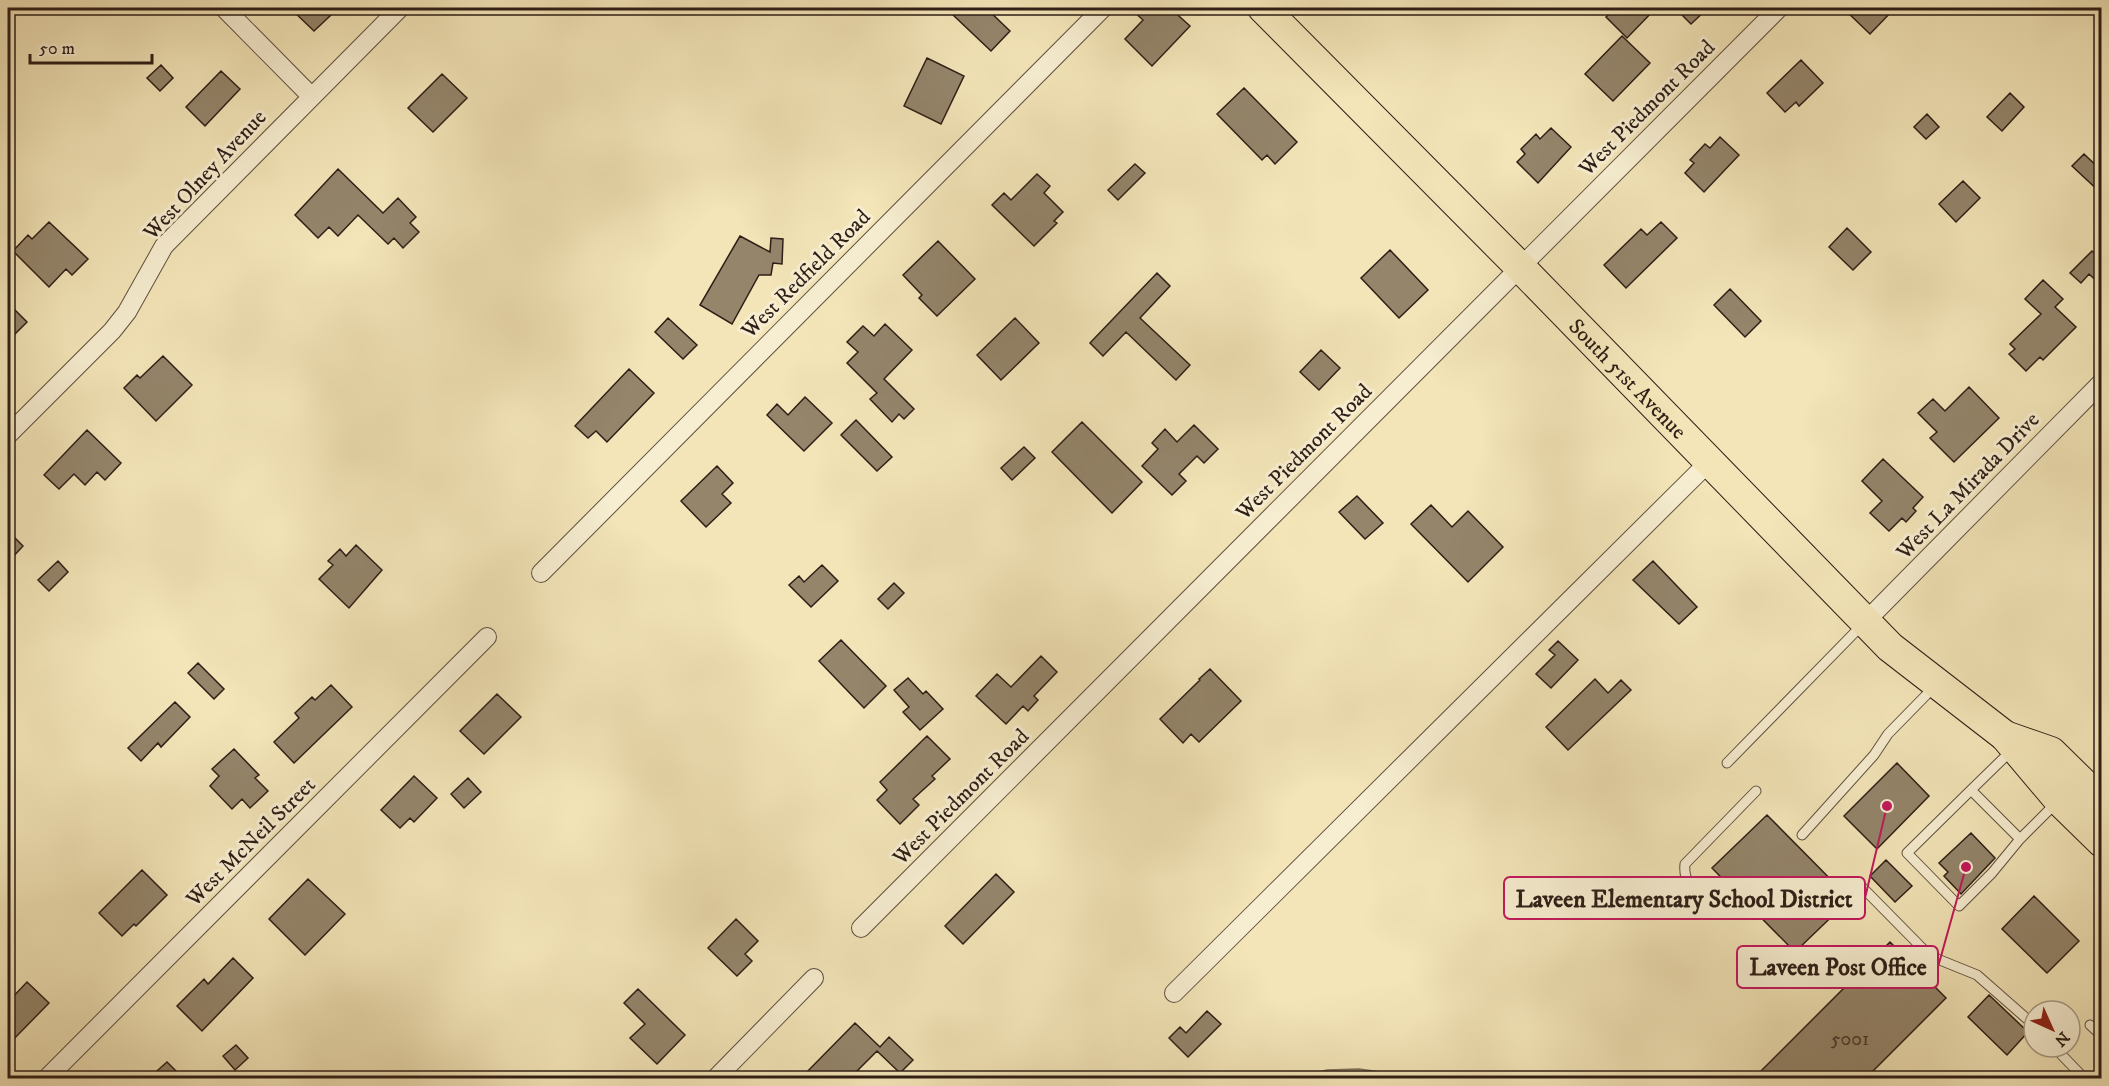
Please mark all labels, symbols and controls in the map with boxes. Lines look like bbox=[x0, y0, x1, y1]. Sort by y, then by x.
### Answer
scale bar bbox=[30, 27, 152, 65]
street label: West Piedmont Road bbox=[1573, 34, 1721, 183]
text: 50 m bbox=[39, 38, 75, 60]
street label: West Olney Avenue bbox=[137, 104, 272, 247]
street label: West Redfield Road bbox=[735, 204, 876, 345]
street label: South 51st Avenue bbox=[1562, 313, 1692, 445]
street label: West Piedmont Road bbox=[1230, 378, 1378, 527]
street label: West La Mirada Drive bbox=[1890, 407, 2045, 566]
street label: West Piedmont Road bbox=[887, 723, 1035, 872]
street label: West McNeil Street bbox=[180, 772, 321, 913]
callout: Laveen Elementary School District bbox=[1504, 877, 1865, 919]
text: Laveen Elementary School District bbox=[1515, 885, 1853, 915]
callout: Laveen Post Office bbox=[1737, 946, 1938, 988]
text: Laveen Post Office bbox=[1749, 953, 1927, 983]
north arrow bbox=[2022, 999, 2082, 1059]
house number: 5001 bbox=[1831, 1027, 1869, 1052]
text: N bbox=[2050, 1027, 2074, 1051]

